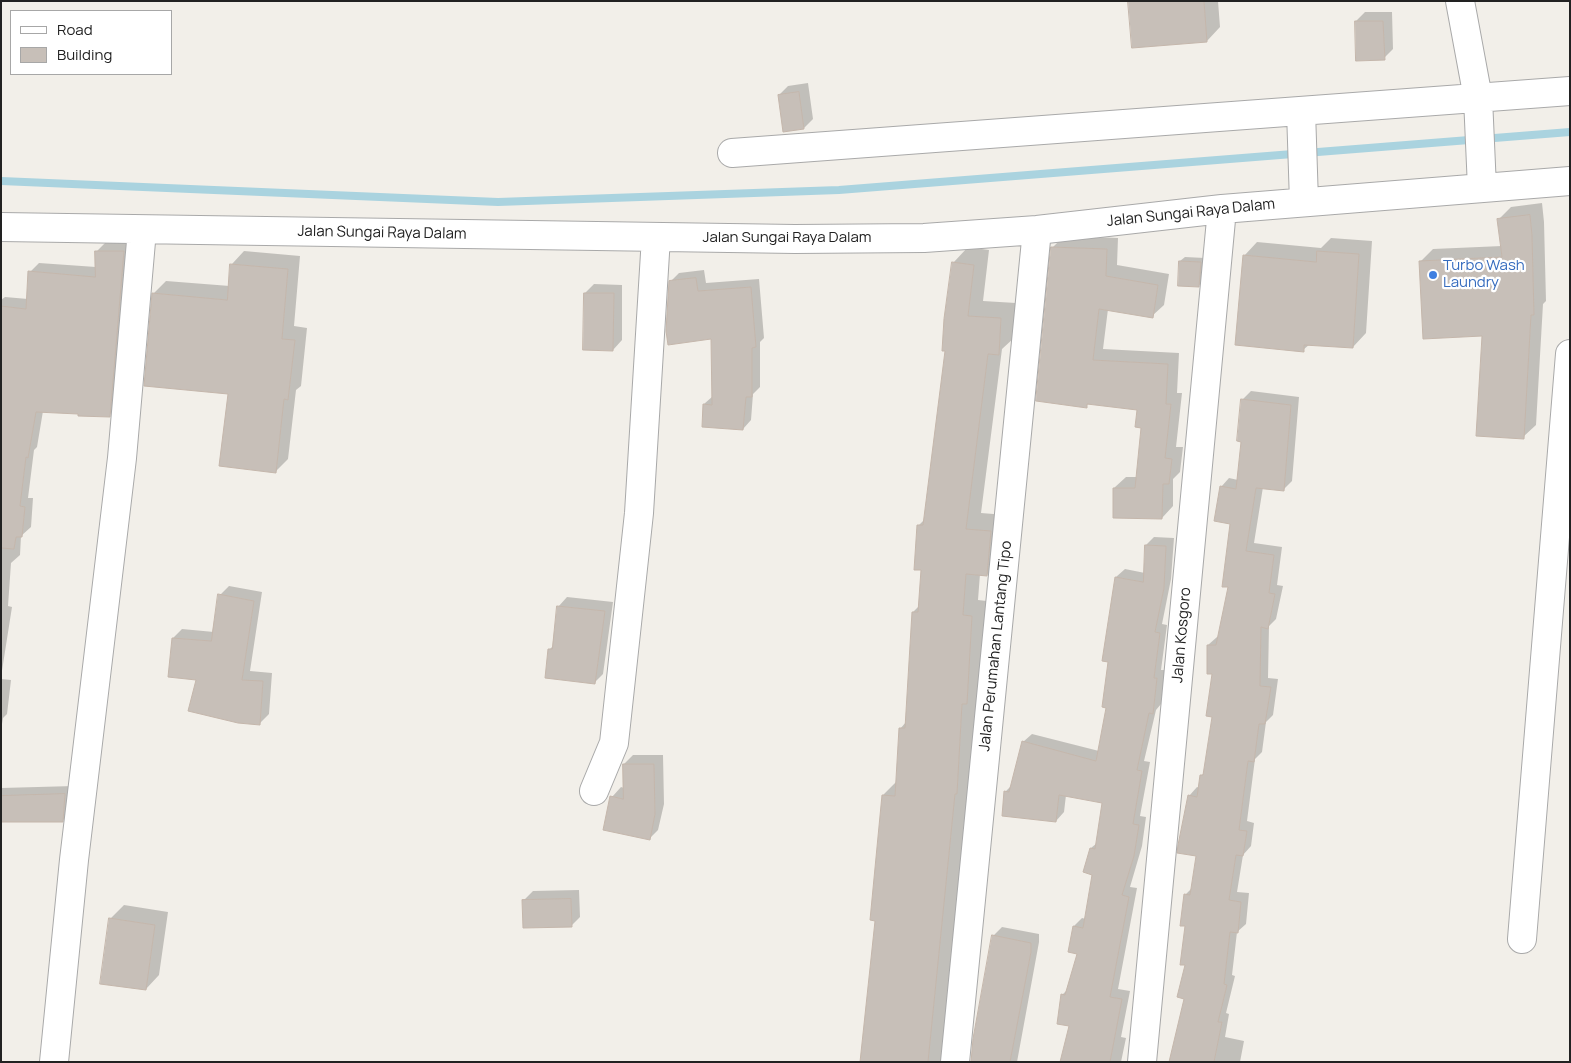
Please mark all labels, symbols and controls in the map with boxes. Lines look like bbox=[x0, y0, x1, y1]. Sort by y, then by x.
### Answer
legend bbox=[10, 10, 172, 75]
text: Road bbox=[57, 19, 93, 40]
text: Building bbox=[57, 44, 112, 65]
street label: Jalan Sungai Raya Dalam bbox=[1106, 195, 1276, 231]
street label: Jalan Sungai Raya Dalam bbox=[297, 223, 467, 243]
street label: Jalan Sungai Raya Dalam bbox=[702, 229, 872, 247]
place label: Turbo Wash Laundry bbox=[1443, 257, 1525, 292]
marker: Turbo Wash Laundry bbox=[1427, 269, 1439, 281]
street label: Jalan Perumahan Lantang Tipo bbox=[976, 540, 1016, 752]
street label: Jalan Kosgoro bbox=[1169, 586, 1195, 684]

